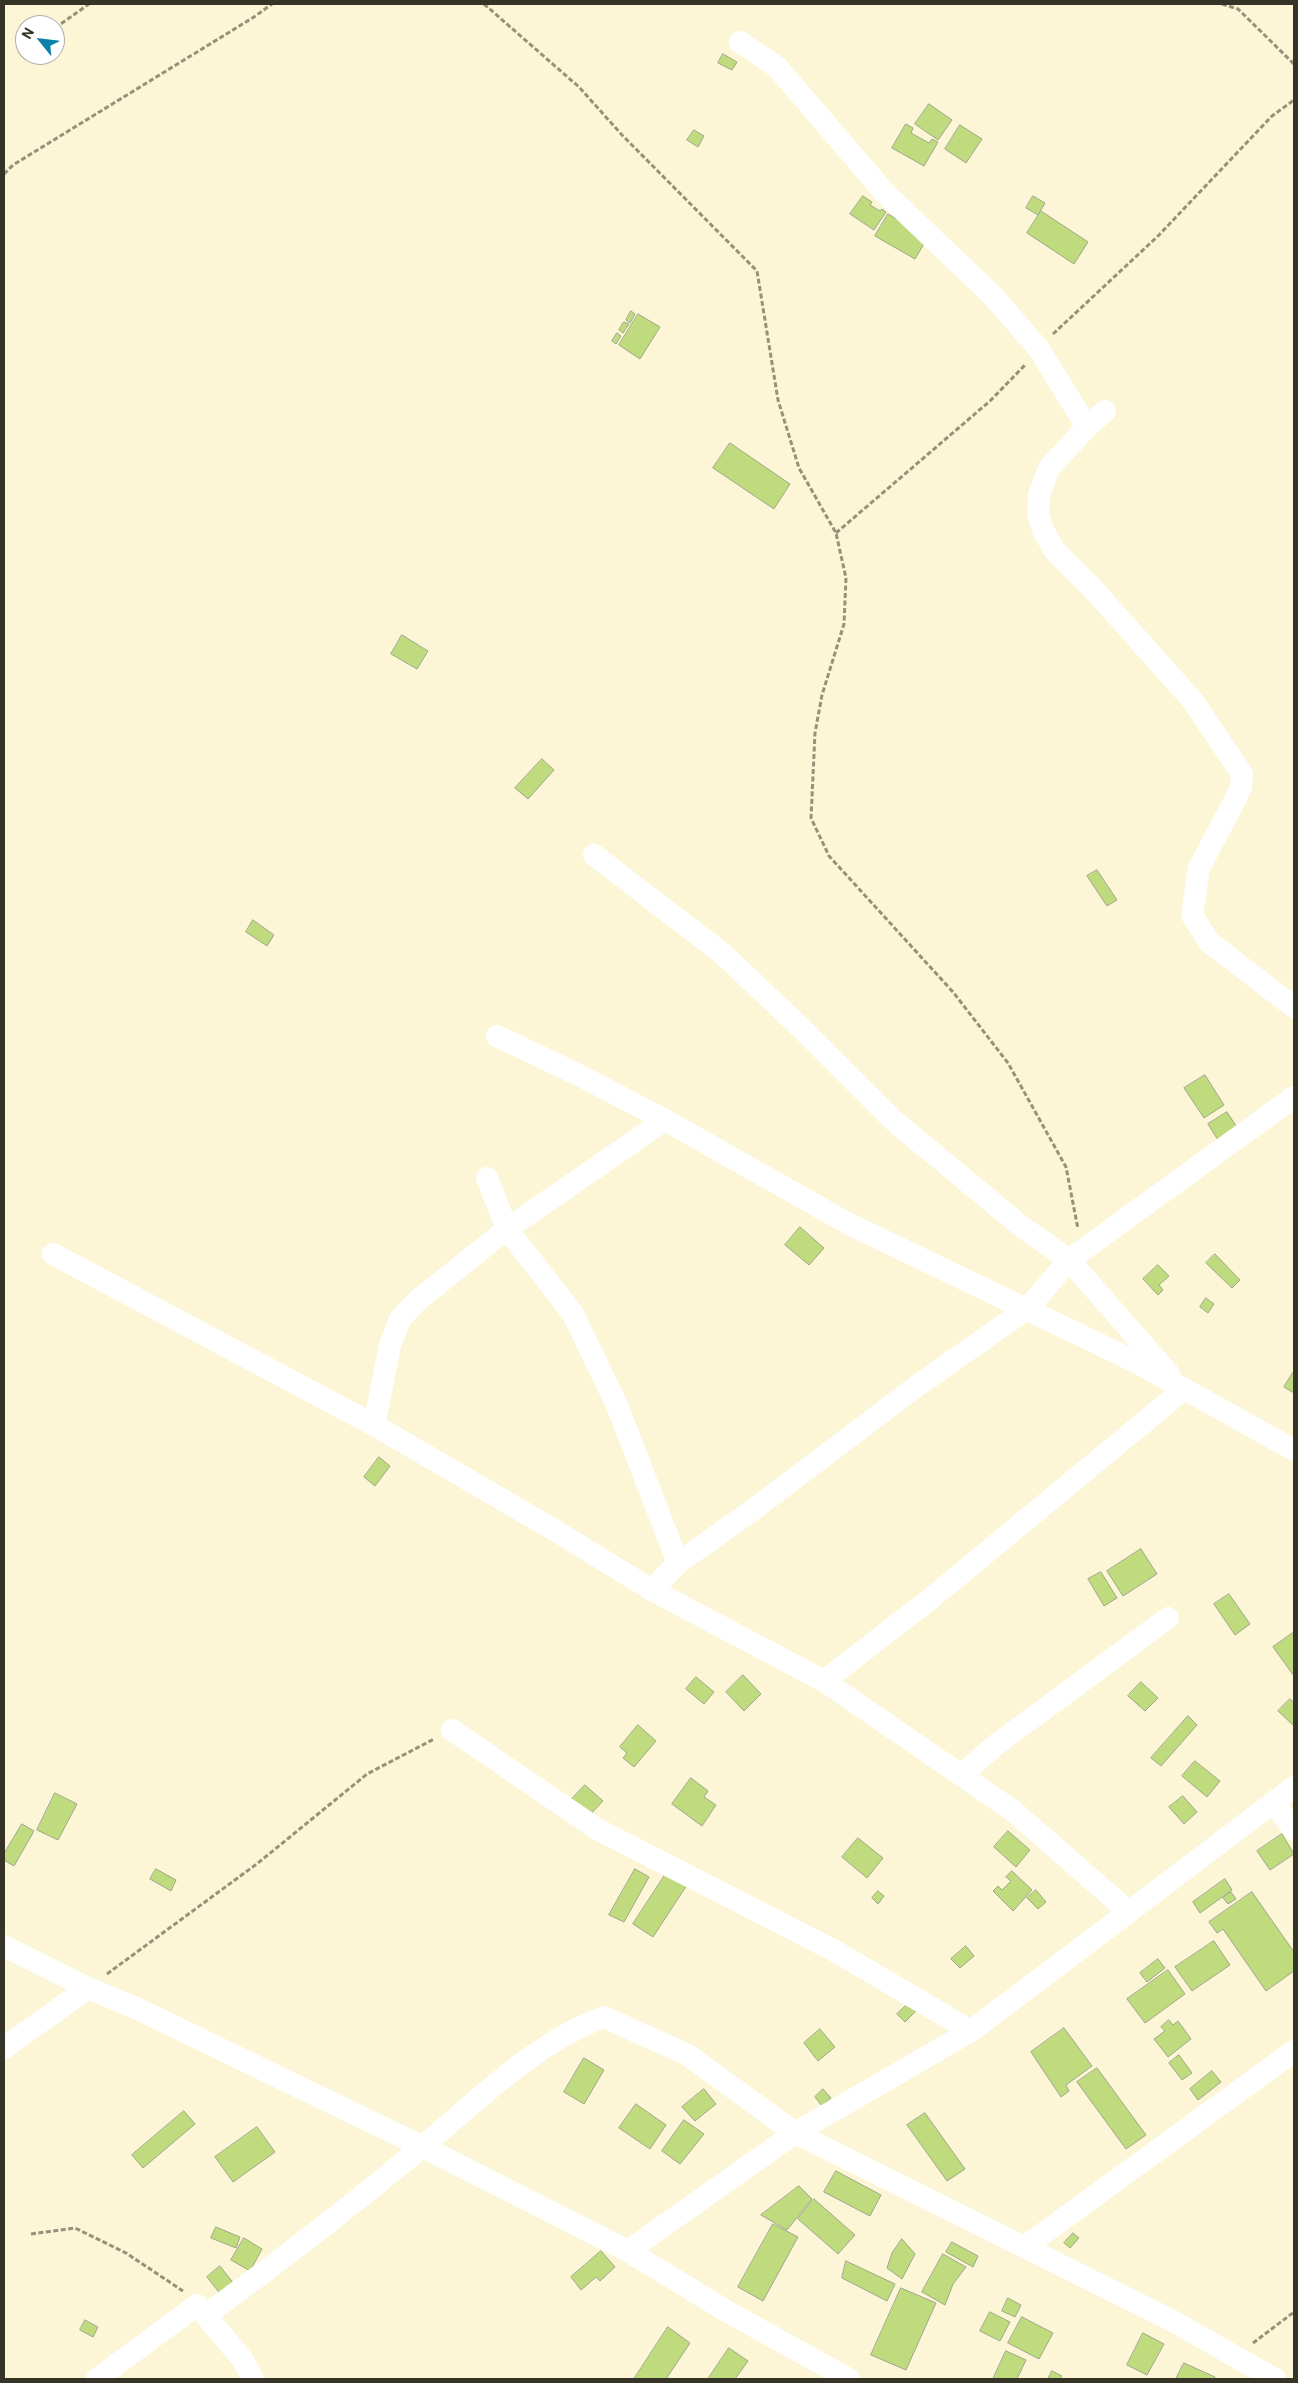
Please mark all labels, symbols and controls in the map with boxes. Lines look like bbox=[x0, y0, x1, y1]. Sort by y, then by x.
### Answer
north arrow bbox=[15, 15, 65, 65]
text: N bbox=[18, 25, 37, 41]

